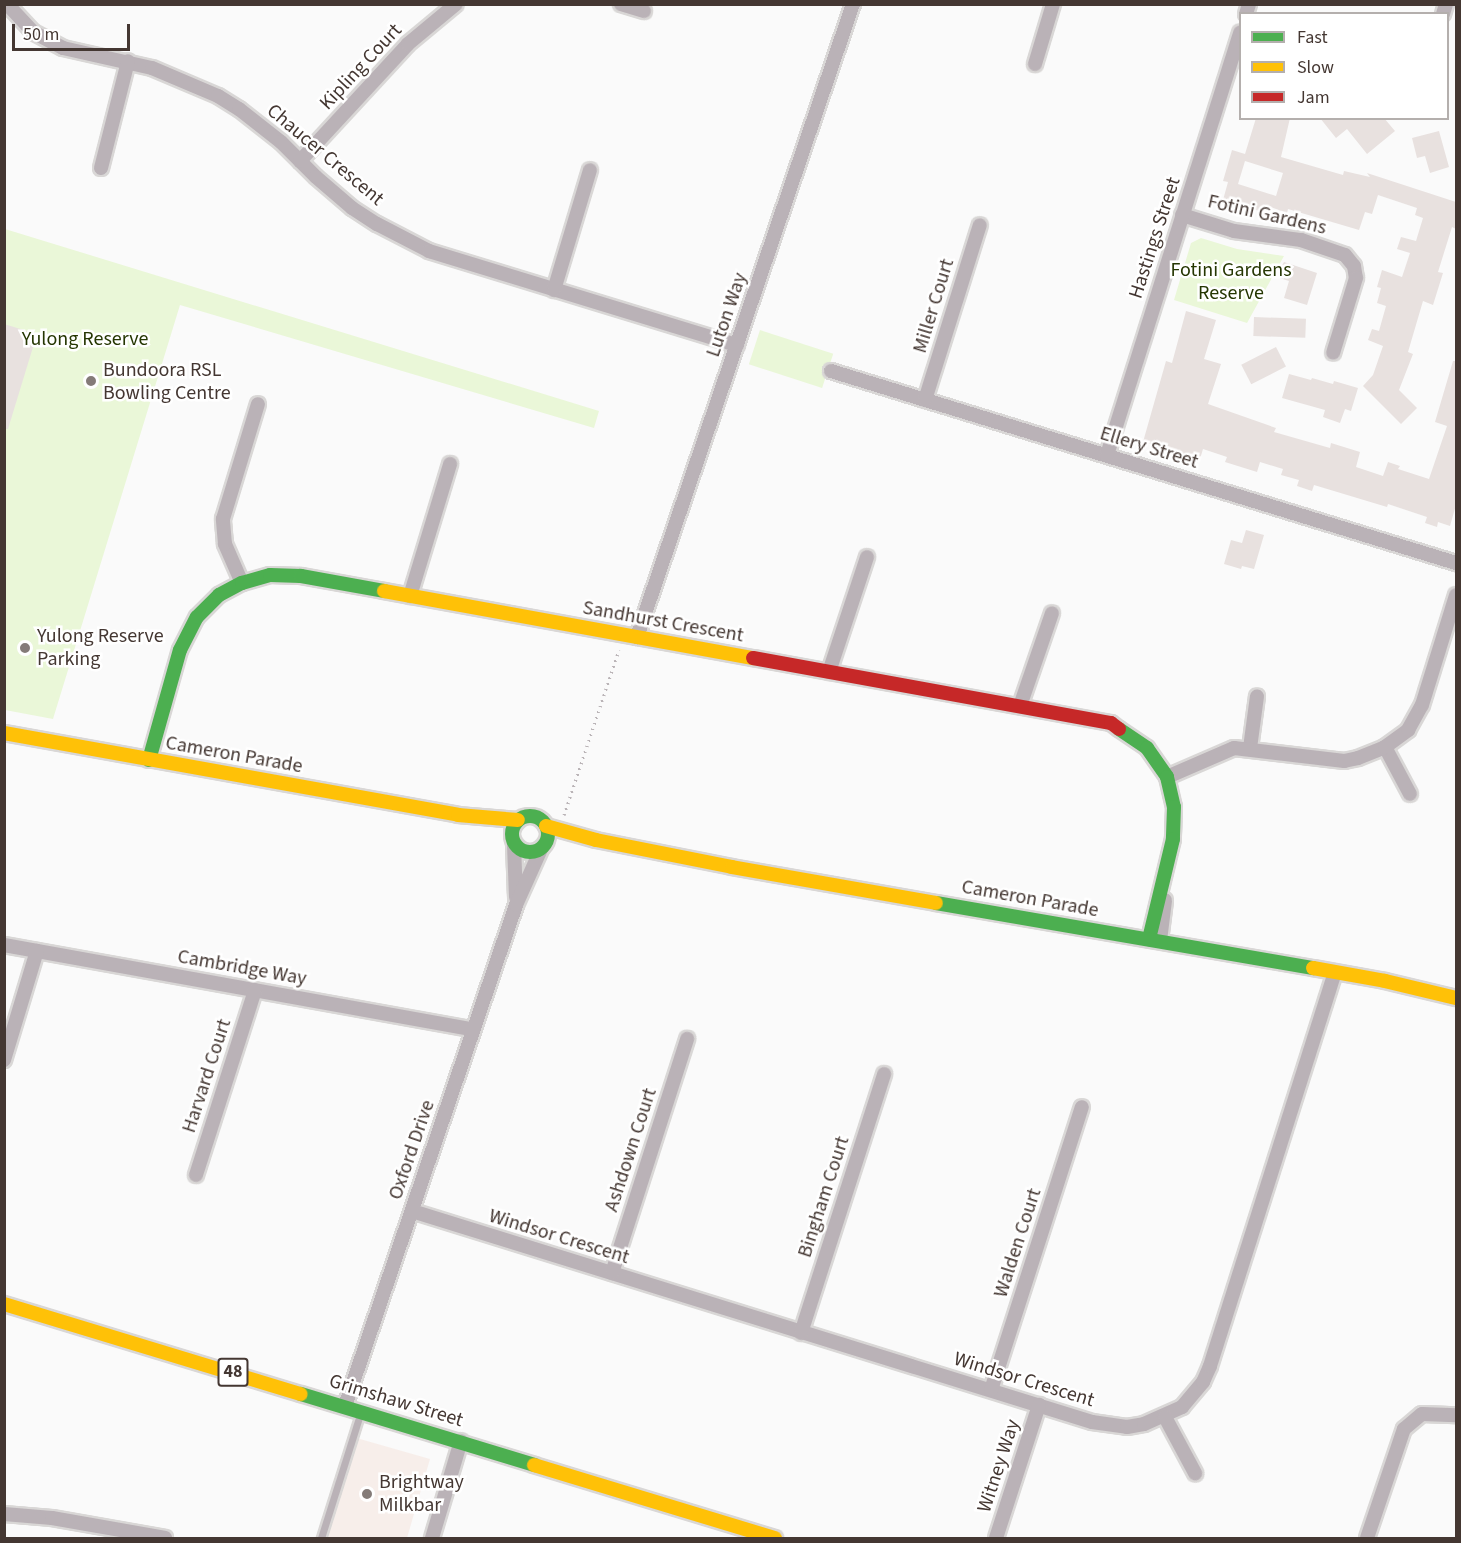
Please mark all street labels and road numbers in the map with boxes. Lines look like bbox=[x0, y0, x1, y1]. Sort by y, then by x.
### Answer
street label: Kipling Court bbox=[315, 19, 407, 115]
street label: Chaucer Crescent bbox=[262, 99, 388, 211]
street label: Hastings Street bbox=[1124, 174, 1186, 302]
street label: Fotini Gardens bbox=[1205, 190, 1329, 240]
street label: Miller Court bbox=[908, 256, 960, 356]
street label: Luton Way bbox=[701, 270, 753, 360]
street label: Ellery Street bbox=[1097, 422, 1201, 474]
street label: Sandhurst Crescent bbox=[581, 596, 745, 648]
street label: Cameron Parade bbox=[164, 731, 304, 779]
street label: Cameron Parade bbox=[960, 875, 1100, 923]
street label: Cambridge Way bbox=[176, 945, 308, 991]
street label: Harvard Court bbox=[177, 1016, 237, 1136]
street label: Ashdown Court bbox=[600, 1085, 662, 1215]
street label: Oxford Drive bbox=[384, 1097, 440, 1203]
street label: Bingham Court bbox=[793, 1133, 855, 1261]
street label: Walden Court bbox=[989, 1185, 1047, 1301]
street label: Windsor Crescent bbox=[486, 1204, 632, 1270]
street label: Windsor Crescent bbox=[951, 1347, 1097, 1413]
road number: 48 bbox=[216, 1357, 250, 1387]
street label: Grimshaw Street bbox=[326, 1369, 466, 1433]
street label: Witney Way bbox=[973, 1416, 1025, 1516]

